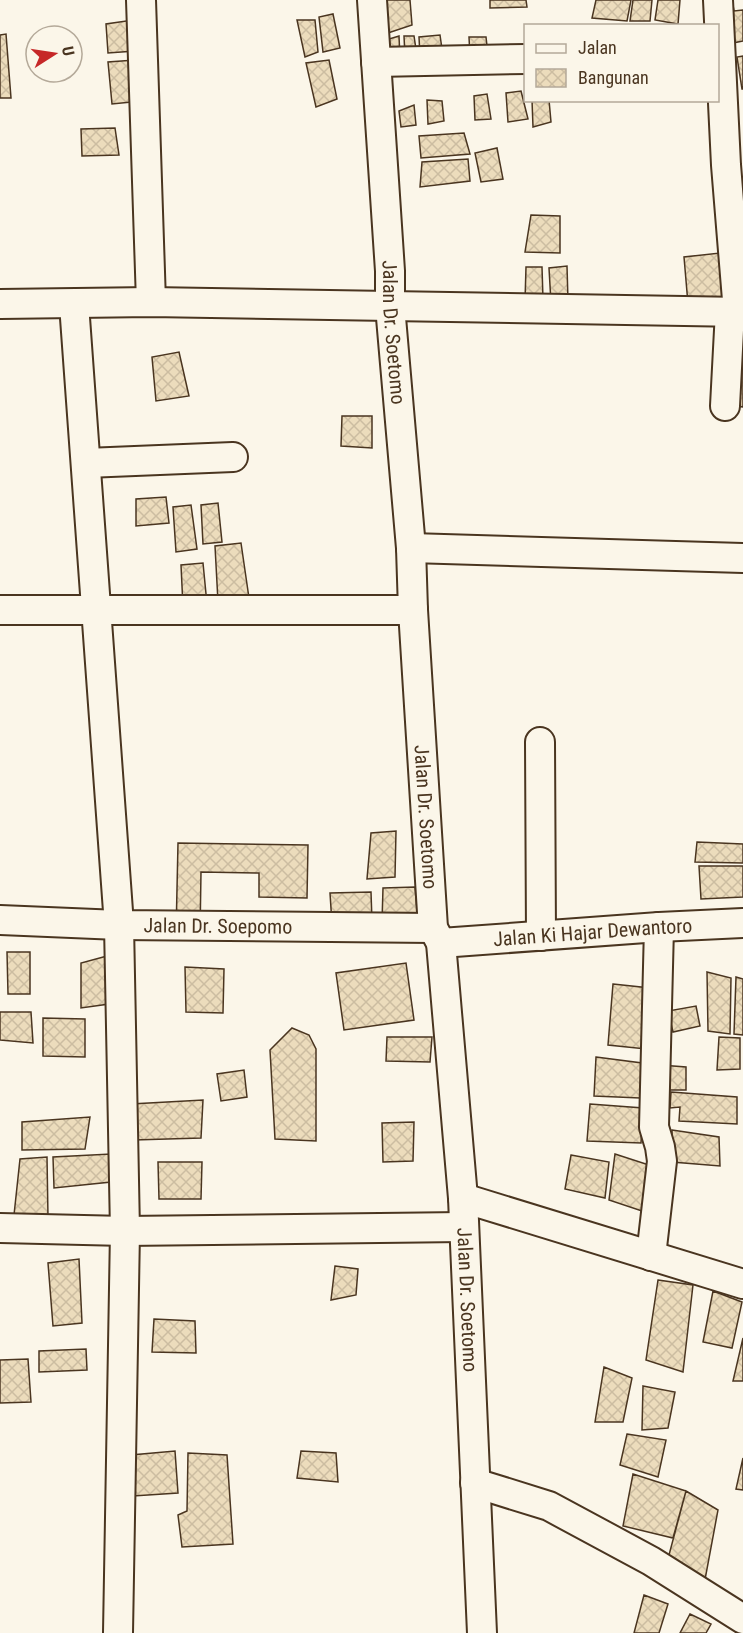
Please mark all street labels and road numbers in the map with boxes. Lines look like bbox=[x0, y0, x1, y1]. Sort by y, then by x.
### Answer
street label: Jalan Dr. Soetomo bbox=[377, 259, 410, 405]
street label: Jalan Dr. Soetomo bbox=[410, 744, 443, 890]
street label: Jalan Dr. Soepomo bbox=[143, 913, 292, 939]
street label: Jalan Ki Hajar Dewantoro bbox=[492, 913, 693, 951]
street label: Jalan Dr. Soetomo bbox=[452, 1227, 483, 1373]

